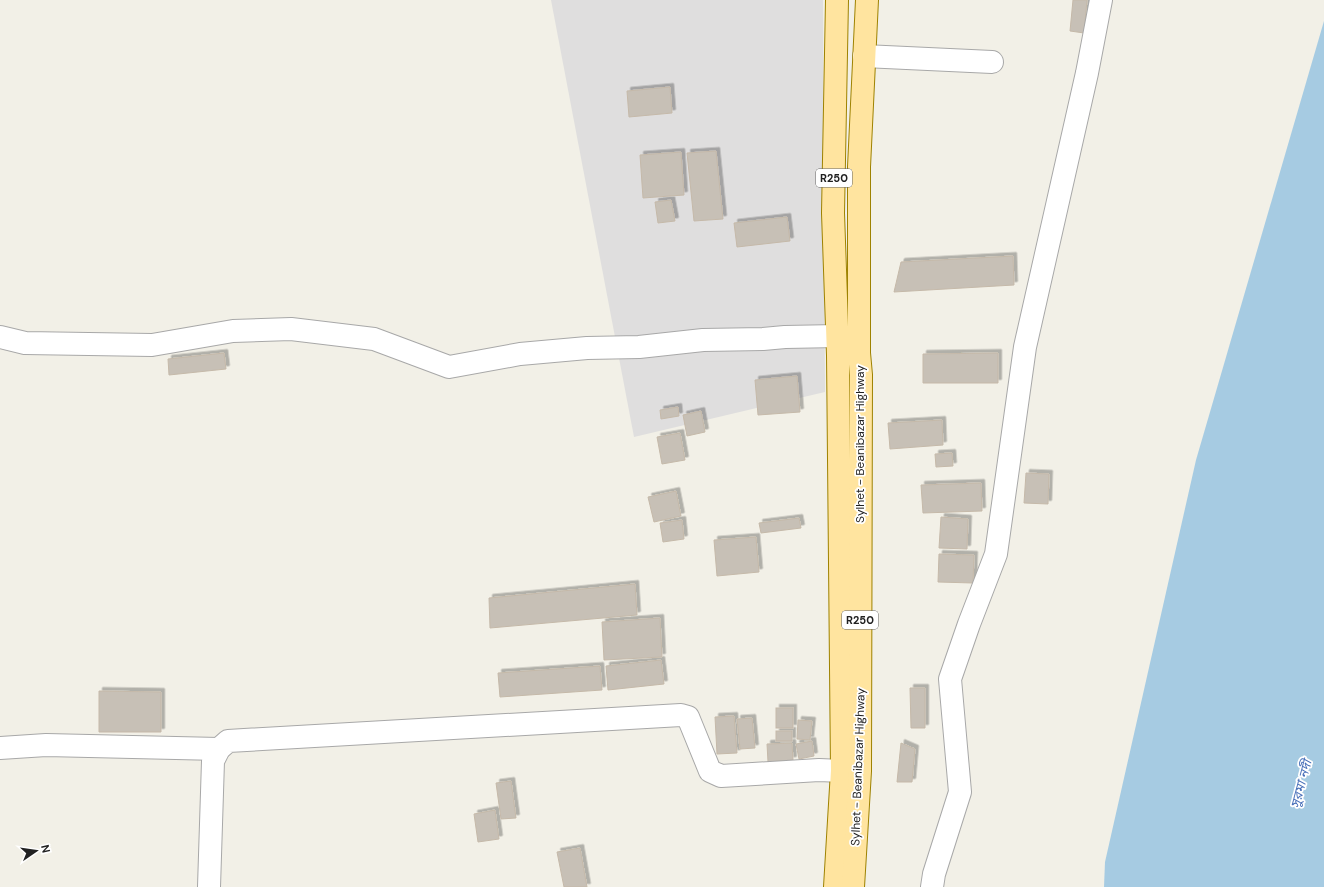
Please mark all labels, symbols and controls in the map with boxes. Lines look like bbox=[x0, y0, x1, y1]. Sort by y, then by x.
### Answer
road number: R250 bbox=[816, 169, 852, 187]
street label: Sylhet - Beanibazar Highway bbox=[852, 365, 868, 523]
road number: R250 bbox=[842, 611, 878, 629]
street label: Sylhet - Beanibazar Highway bbox=[847, 687, 869, 846]
water label: সুরমা নদী bbox=[1286, 755, 1316, 810]
north arrow bbox=[16, 831, 56, 871]
text: N bbox=[38, 843, 53, 854]

